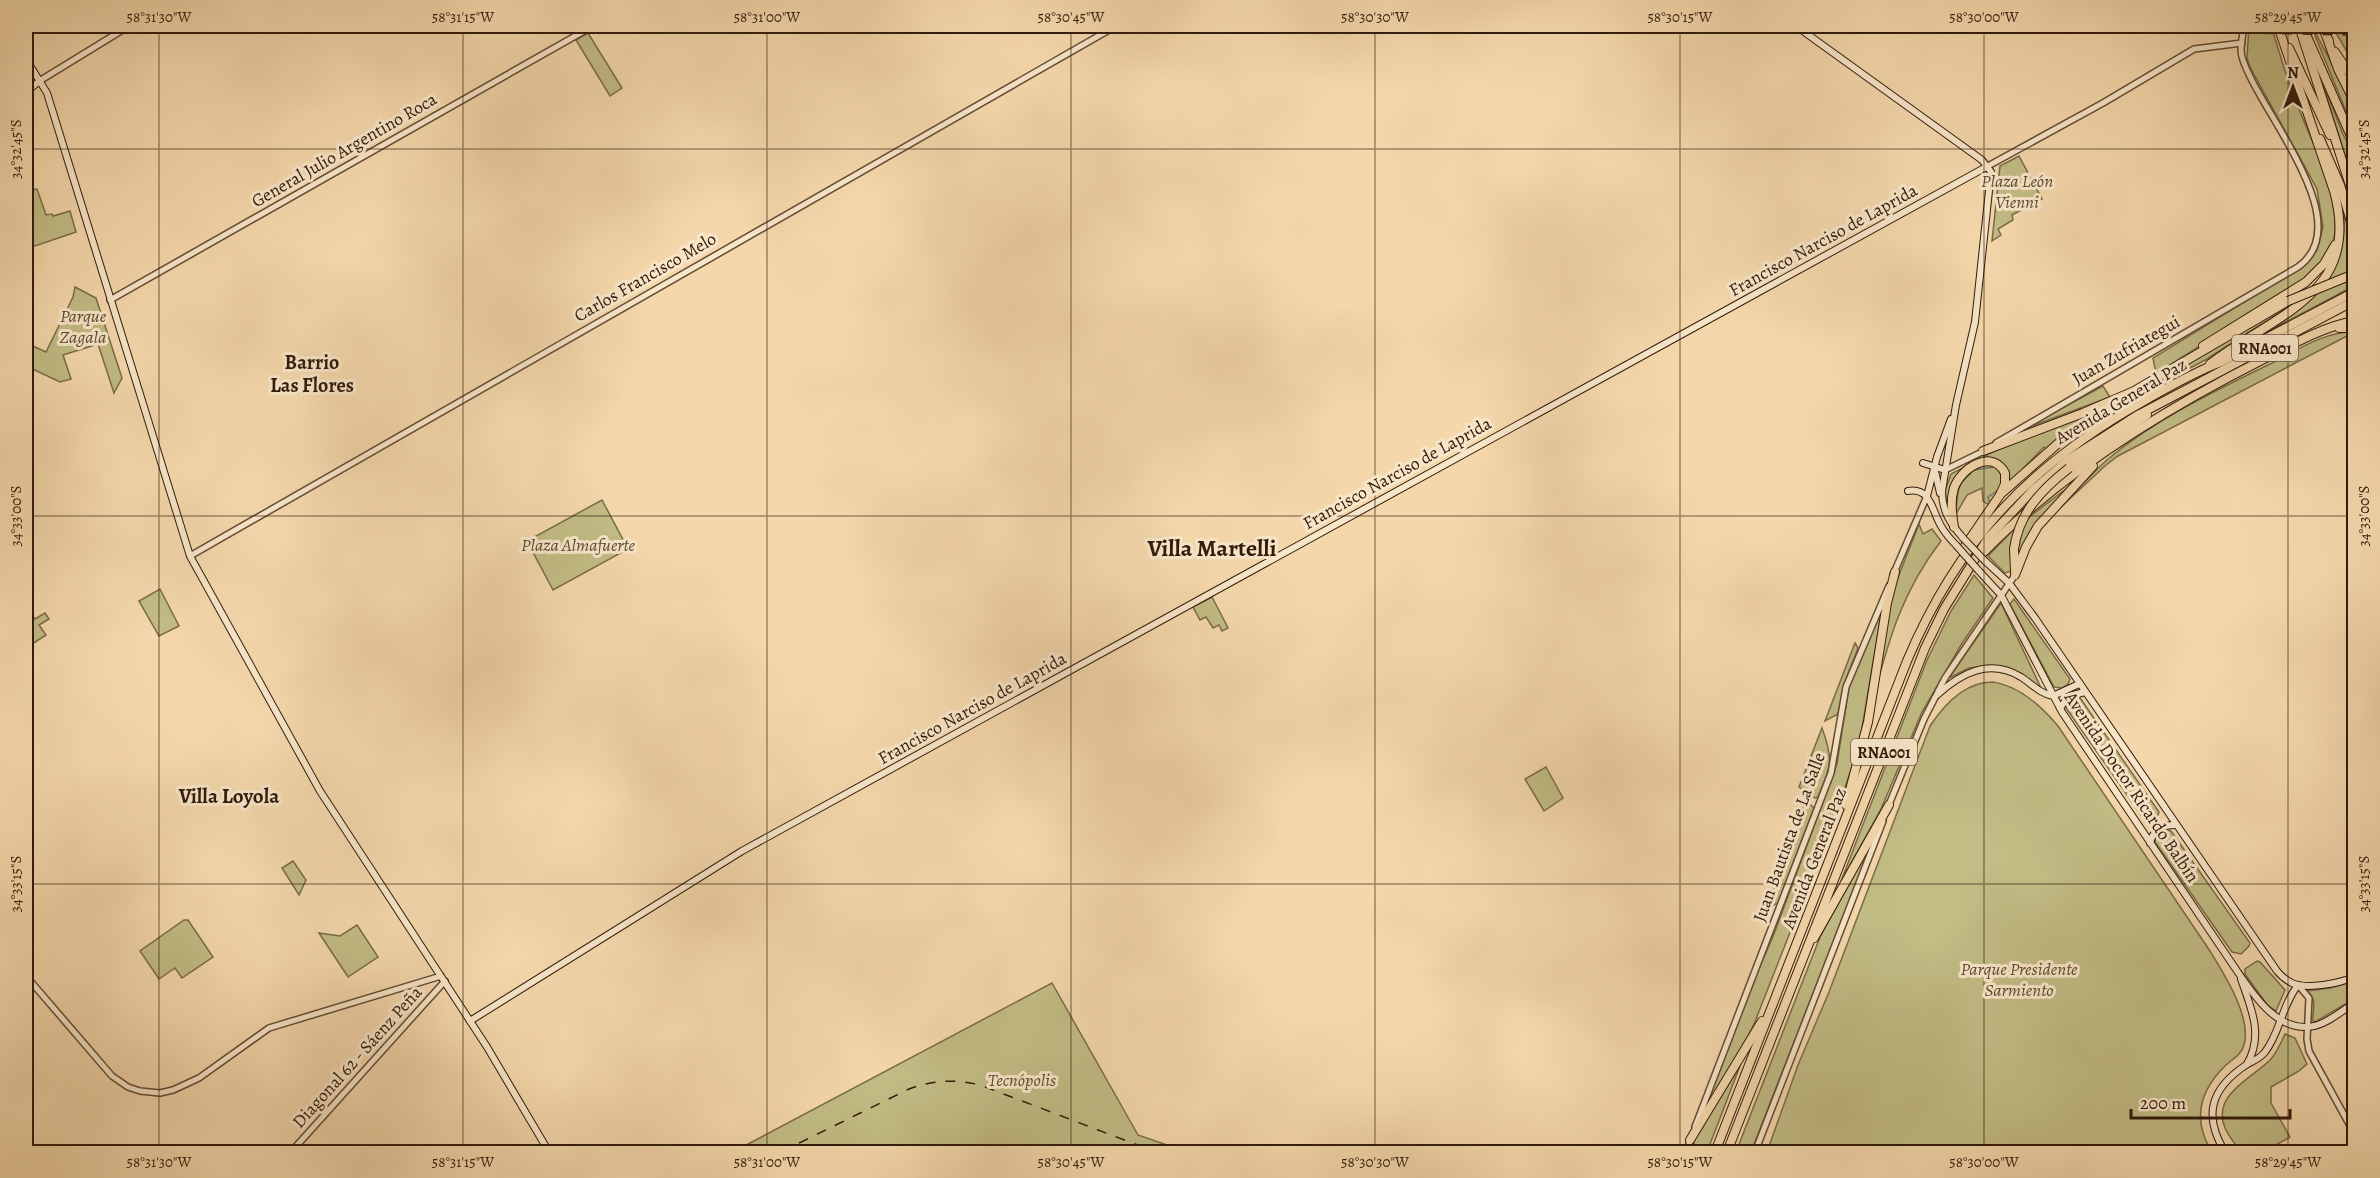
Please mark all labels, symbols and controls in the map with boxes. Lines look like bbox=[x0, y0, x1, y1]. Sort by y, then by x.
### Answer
text: 58°31'30"W bbox=[127, 7, 191, 27]
text: 58°31'15"W bbox=[432, 7, 494, 27]
text: 58°31'00"W bbox=[734, 7, 800, 27]
text: 58°30'45"W bbox=[1038, 7, 1104, 27]
text: 58°30'30"W bbox=[1341, 7, 1409, 27]
text: 58°30'15"W bbox=[1647, 7, 1713, 27]
text: 58°30'00"W bbox=[1949, 7, 2019, 27]
text: 58°29'45"W bbox=[2255, 7, 2321, 27]
north arrow bbox=[2263, 57, 2323, 117]
text: N bbox=[2287, 62, 2299, 84]
street label: General Julio Argentino Roca bbox=[247, 87, 442, 213]
text: 34°32'45"S bbox=[6, 119, 26, 179]
text: 34°32'45"S bbox=[2354, 119, 2374, 179]
park label: Plaza León Vienni bbox=[1981, 169, 2053, 214]
street label: Francisco Narciso de Laprida bbox=[1724, 178, 1922, 302]
street label: Carlos Francisco Melo bbox=[569, 226, 721, 328]
park label: Parque Zagala bbox=[60, 304, 107, 349]
street label: Juan Zufriategui bbox=[2068, 309, 2184, 391]
road number: RNA001 bbox=[2232, 335, 2298, 361]
district label: Barrio Las Flores bbox=[270, 349, 354, 399]
street label: Avenida General Paz bbox=[2050, 352, 2191, 450]
street label: Francisco Narciso de Laprida bbox=[1298, 411, 1496, 535]
text: 34°33'00"S bbox=[6, 485, 26, 547]
text: 34°33'00"S bbox=[2354, 485, 2374, 547]
district label: Villa Martelli bbox=[1146, 532, 1277, 564]
park label: Plaza Almafuerte bbox=[521, 533, 636, 557]
street label: Francisco Narciso de Laprida bbox=[873, 646, 1071, 770]
street label: Avenida Doctor Ricardo Balbín bbox=[2058, 686, 2205, 887]
road number: RNA001 bbox=[1851, 739, 1917, 765]
street label: Juan Bautista de La Salle bbox=[1747, 749, 1831, 925]
district label: Villa Loyola bbox=[178, 782, 280, 810]
street label: Avenida General Paz bbox=[1776, 784, 1852, 933]
text: 34°33'15"S bbox=[6, 856, 26, 912]
text: 34°33'15"S bbox=[2354, 856, 2374, 912]
park label: Parque Presidente Sarmiento bbox=[1960, 957, 2078, 1002]
street label: Diagonal 62 - Sáenz Peña bbox=[287, 980, 428, 1133]
park label: Tecnópolis bbox=[988, 1068, 1056, 1092]
scale bar bbox=[2131, 1082, 2290, 1120]
text: 200 m bbox=[2140, 1091, 2186, 1115]
text: 58°31'30"W bbox=[127, 1152, 191, 1172]
text: 58°31'15"W bbox=[432, 1152, 494, 1172]
text: 58°31'00"W bbox=[734, 1152, 800, 1172]
text: 58°30'45"W bbox=[1038, 1152, 1104, 1172]
text: 58°30'30"W bbox=[1341, 1152, 1409, 1172]
text: 58°30'15"W bbox=[1647, 1152, 1713, 1172]
text: 58°30'00"W bbox=[1949, 1152, 2019, 1172]
text: 58°29'45"W bbox=[2255, 1152, 2321, 1172]

